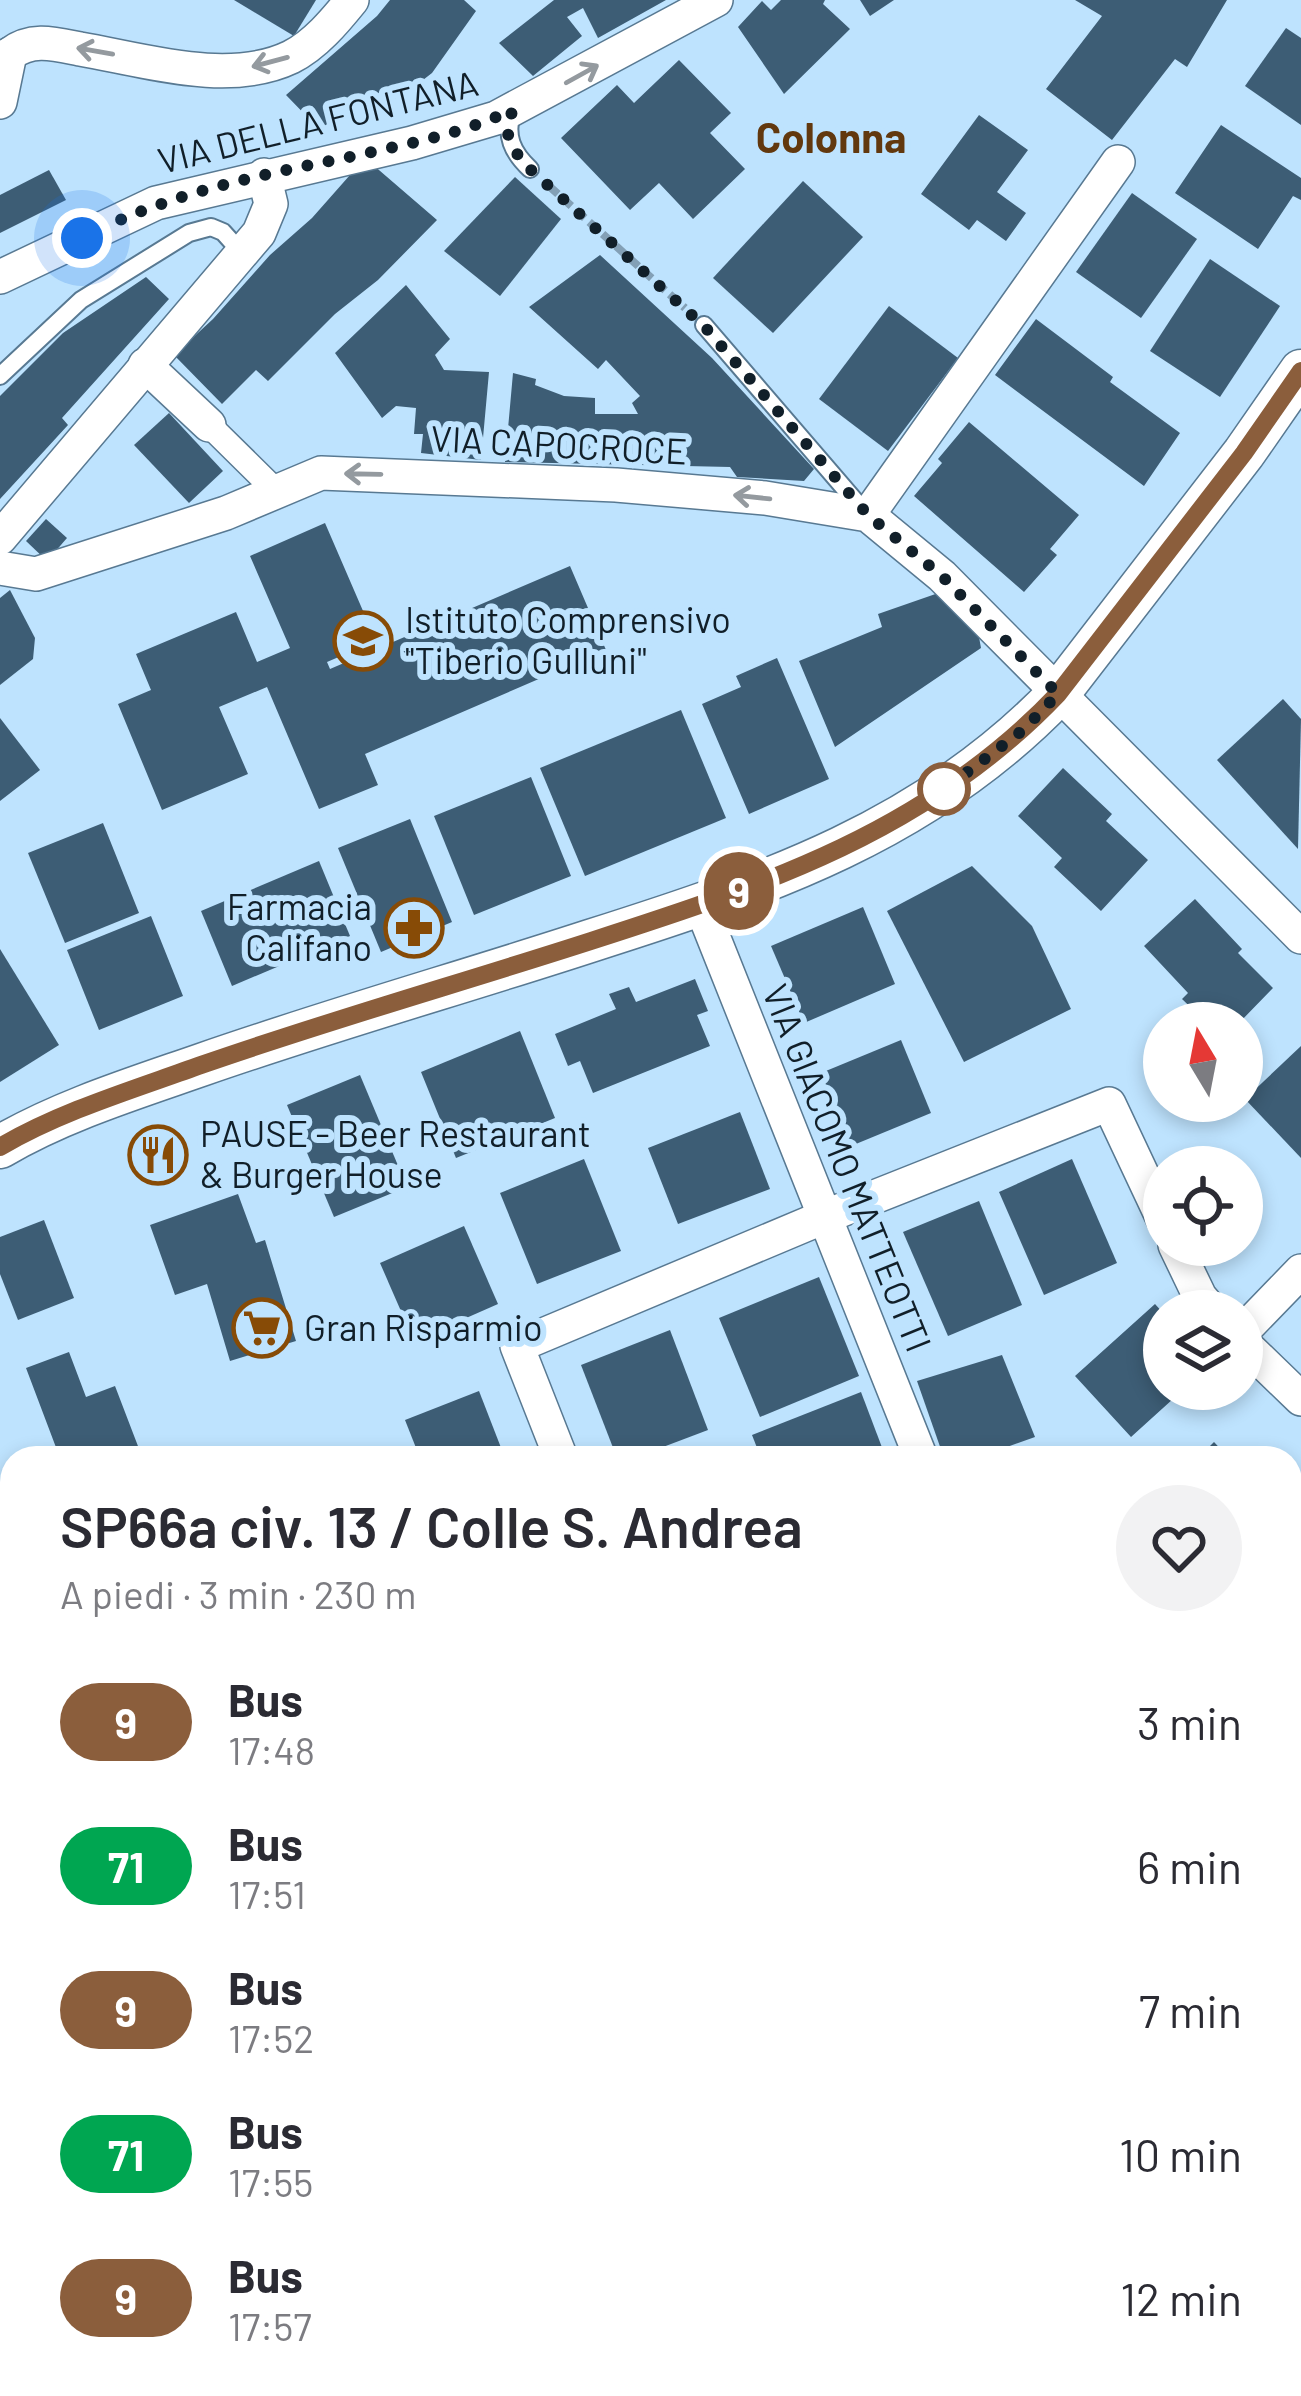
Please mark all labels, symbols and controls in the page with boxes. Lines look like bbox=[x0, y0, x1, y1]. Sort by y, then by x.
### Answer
one-way arrow bbox=[76, 39, 115, 61]
one-way arrow bbox=[252, 53, 290, 75]
street label: VIA DELLA FONTANA bbox=[153, 60, 482, 181]
one-way arrow bbox=[564, 62, 599, 85]
district label: Colonna bbox=[756, 111, 906, 161]
your location bbox=[52, 208, 112, 268]
street label: VIA CAPOCROCE bbox=[430, 415, 688, 472]
one-way arrow bbox=[344, 463, 383, 485]
one-way arrow bbox=[733, 485, 772, 508]
place label: Istituto Comprensivo "Tiberio Gulluni" bbox=[405, 597, 731, 681]
school or university icon: Istituto Comprensivo "Tiberio Gulluni" bbox=[332, 610, 394, 672]
unlabelled marker bbox=[919, 764, 969, 814]
line badge: 9 bbox=[700, 852, 778, 930]
text: 9 bbox=[728, 866, 750, 916]
place label: Farmacia Califano bbox=[227, 884, 372, 968]
pharmacy icon: Farmacia Califano bbox=[383, 897, 445, 959]
street label: VIA GIACOMO MATTEOTTI bbox=[755, 978, 942, 1357]
north arrow bbox=[1143, 1002, 1263, 1122]
map controls bbox=[1143, 1002, 1263, 1410]
place label: PAUSE - Beer Restaurant & Burger House bbox=[200, 1111, 591, 1195]
restaurant icon: PAUSE - Beer Restaurant & Burger House bbox=[127, 1124, 189, 1186]
button: locate bbox=[1143, 1146, 1263, 1266]
button: layers bbox=[1143, 1290, 1263, 1410]
supermarket icon: Gran Risparmio bbox=[231, 1297, 293, 1359]
place label: Gran Risparmio bbox=[304, 1305, 543, 1348]
button: heart bbox=[1116, 1485, 1242, 1611]
text: SP66a civ. 13 / Colle S. Andrea bbox=[60, 1491, 803, 1559]
text: A piedi · 3 min · 230 m bbox=[60, 1570, 417, 1617]
text: Bus bbox=[228, 1672, 303, 1726]
text: 3 min bbox=[1137, 1695, 1242, 1749]
text: 9 bbox=[115, 1697, 137, 1747]
text: 17:48 bbox=[228, 1726, 315, 1773]
text: Bus bbox=[228, 1816, 303, 1870]
text: 6 min bbox=[1137, 1839, 1242, 1893]
text: 71 bbox=[108, 1841, 144, 1891]
text: 17:51 bbox=[228, 1870, 306, 1917]
text: Bus bbox=[228, 1960, 303, 2014]
text: 7 min bbox=[1139, 1983, 1242, 2037]
text: 9 bbox=[115, 1985, 137, 2035]
text: 17:52 bbox=[228, 2014, 314, 2061]
text: Bus bbox=[228, 2104, 303, 2158]
text: 10 min bbox=[1119, 2127, 1242, 2181]
text: 71 bbox=[108, 2129, 144, 2179]
text: 17:55 bbox=[228, 2158, 313, 2205]
text: Bus bbox=[228, 2248, 303, 2302]
text: 12 min bbox=[1120, 2271, 1242, 2325]
text: 9 bbox=[115, 2273, 137, 2323]
text: 17:57 bbox=[228, 2302, 312, 2349]

